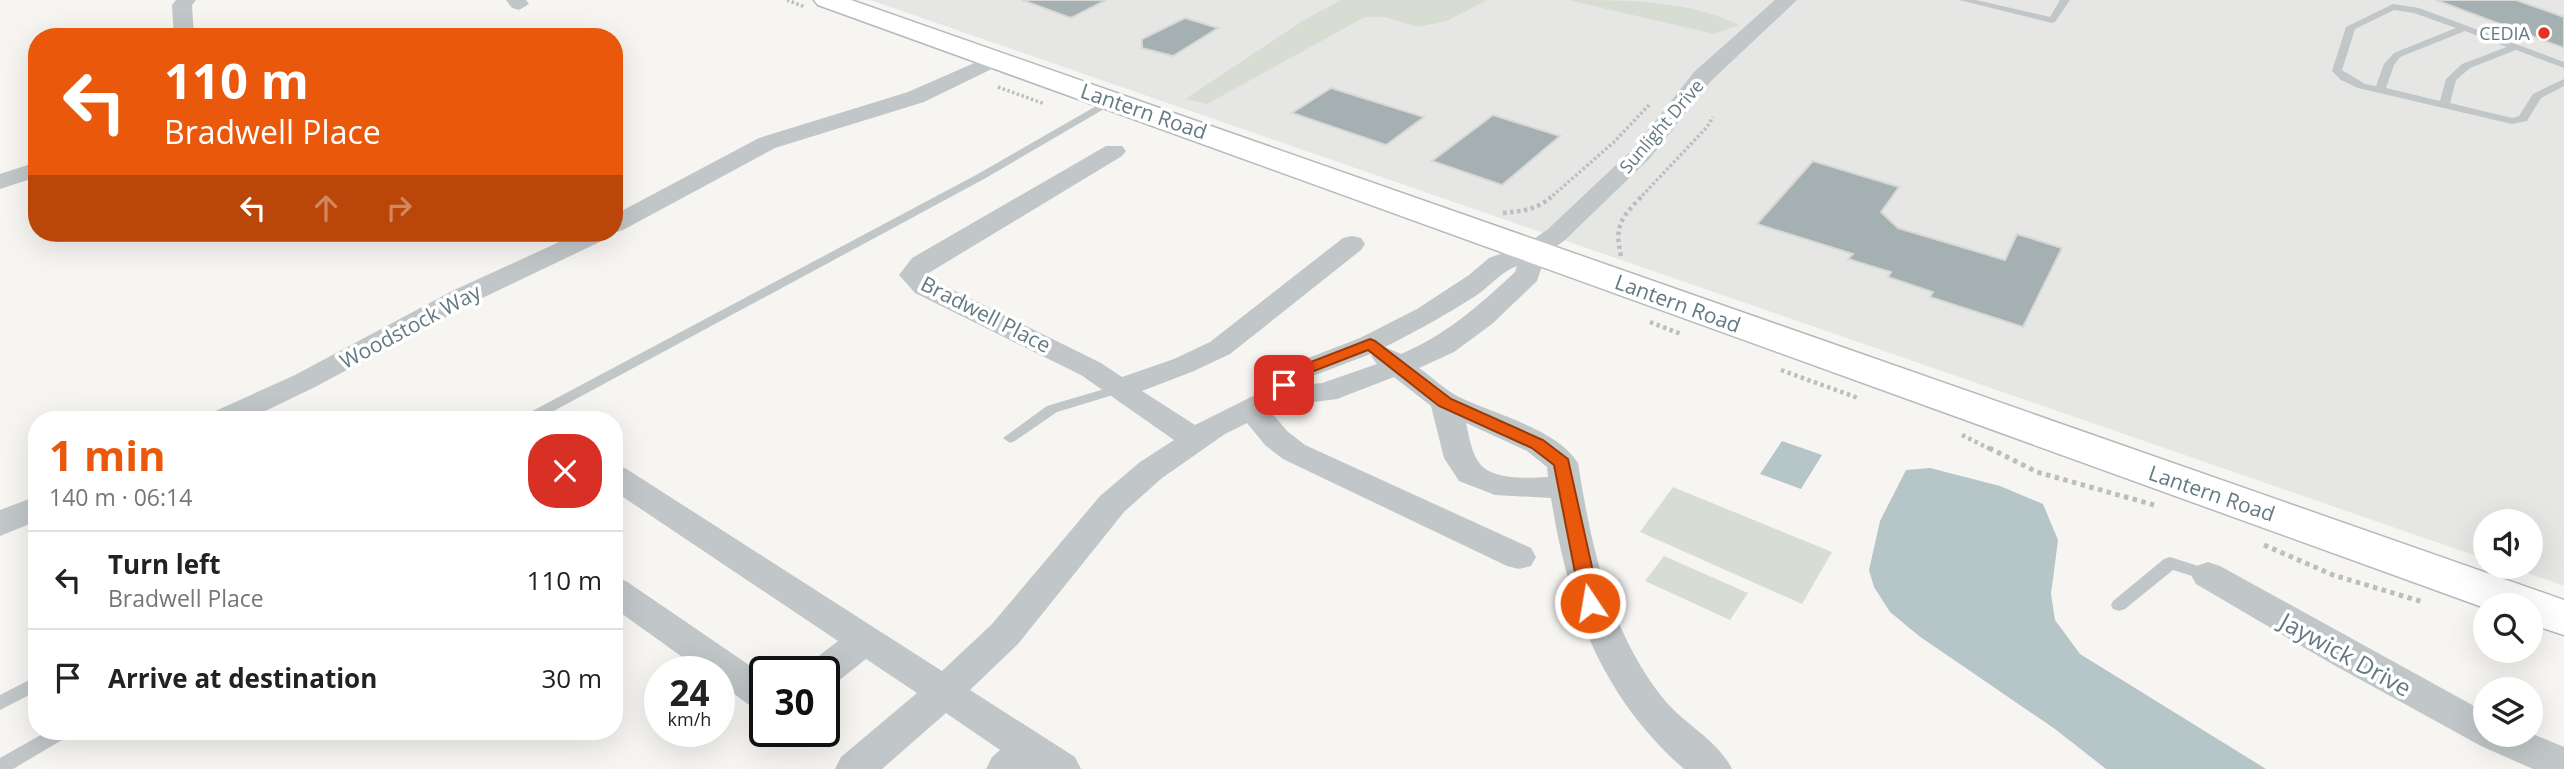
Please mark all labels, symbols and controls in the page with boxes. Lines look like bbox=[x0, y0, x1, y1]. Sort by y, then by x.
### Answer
place label: CEDIA bbox=[2479, 21, 2531, 45]
marker: CEDIA bbox=[2536, 25, 2552, 41]
text: 110 m bbox=[164, 47, 309, 113]
icon: left bbox=[49, 56, 140, 147]
street label: Sunlight Drive bbox=[1614, 74, 1708, 178]
street label: Lantern Road bbox=[1077, 76, 1211, 146]
text: Bradwell Place bbox=[164, 110, 381, 153]
icon: left bbox=[234, 189, 272, 227]
icon: ahead bbox=[307, 189, 345, 227]
icon: right bbox=[380, 189, 418, 227]
street label: Lantern Road bbox=[1611, 267, 1745, 339]
street label: Bradwell Place bbox=[916, 269, 1056, 359]
street label: Woodstock Way bbox=[335, 277, 486, 375]
pin bbox=[1254, 355, 1314, 415]
icon: arrive bbox=[1265, 366, 1303, 404]
text: 1 min bbox=[49, 426, 166, 483]
button: close bbox=[528, 434, 602, 508]
street label: Lantern Road bbox=[2145, 458, 2279, 528]
text: 140 m · 06:14 bbox=[49, 481, 192, 513]
map controls bbox=[2473, 509, 2543, 747]
button: sound bbox=[2473, 509, 2543, 579]
text: Turn left bbox=[108, 546, 220, 582]
icon: left bbox=[49, 561, 87, 599]
text: 110 m bbox=[527, 562, 602, 598]
position arrow bbox=[1553, 566, 1627, 640]
text: Bradwell Place bbox=[108, 582, 264, 614]
button: search bbox=[2473, 593, 2543, 663]
street label: Jaywick Drive bbox=[2273, 603, 2418, 704]
speed limit sign: 30 bbox=[749, 656, 840, 747]
icon: arrive bbox=[49, 659, 87, 697]
text: Arrive at destination bbox=[108, 660, 377, 696]
text: 30 m bbox=[541, 660, 602, 696]
text: 24 bbox=[669, 669, 710, 716]
button: layers bbox=[2473, 677, 2543, 747]
text: km/h bbox=[668, 707, 711, 731]

